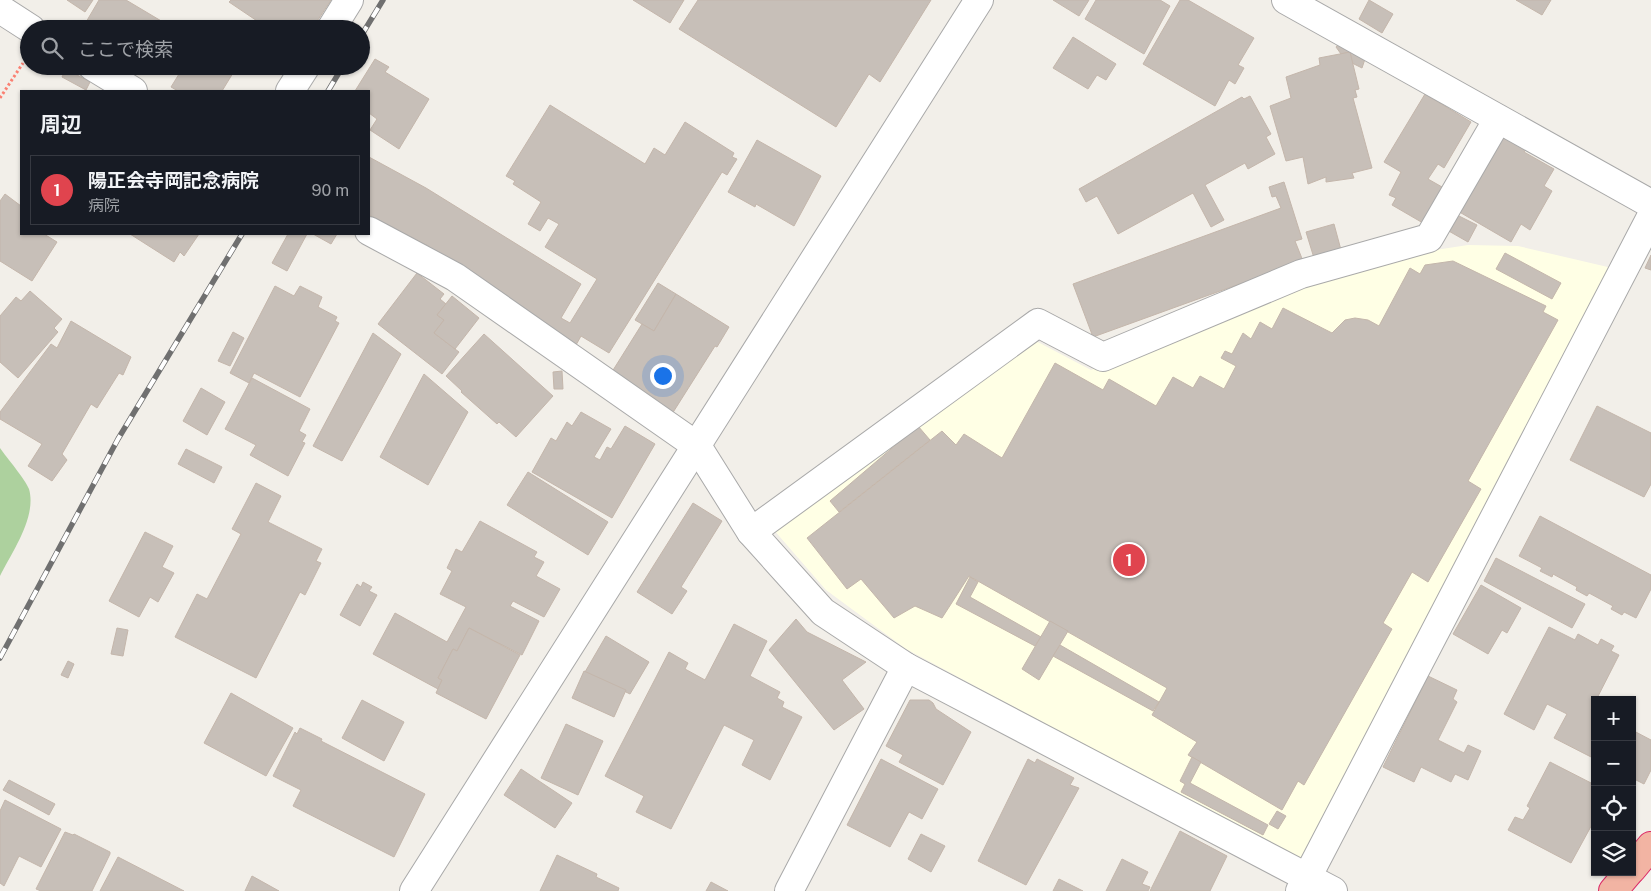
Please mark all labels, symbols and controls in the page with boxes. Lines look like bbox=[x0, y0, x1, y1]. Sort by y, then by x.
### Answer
search box bbox=[20, 20, 370, 75]
icon: search bbox=[38, 34, 66, 62]
text: ここで検索 bbox=[78, 38, 173, 60]
text: 周辺 bbox=[40, 112, 82, 137]
text: 陽正会寺岡記念病院 bbox=[88, 169, 259, 191]
text: 1 bbox=[54, 181, 60, 200]
text: 90 m bbox=[312, 181, 349, 200]
text: 病院 bbox=[88, 196, 120, 215]
your location bbox=[650, 363, 676, 389]
pin: 1 bbox=[1113, 541, 1145, 579]
map controls bbox=[1591, 696, 1636, 876]
button: + bbox=[1591, 696, 1636, 741]
button: − bbox=[1591, 741, 1636, 786]
button: locate bbox=[1591, 786, 1636, 831]
button: layers bbox=[1591, 831, 1636, 876]

